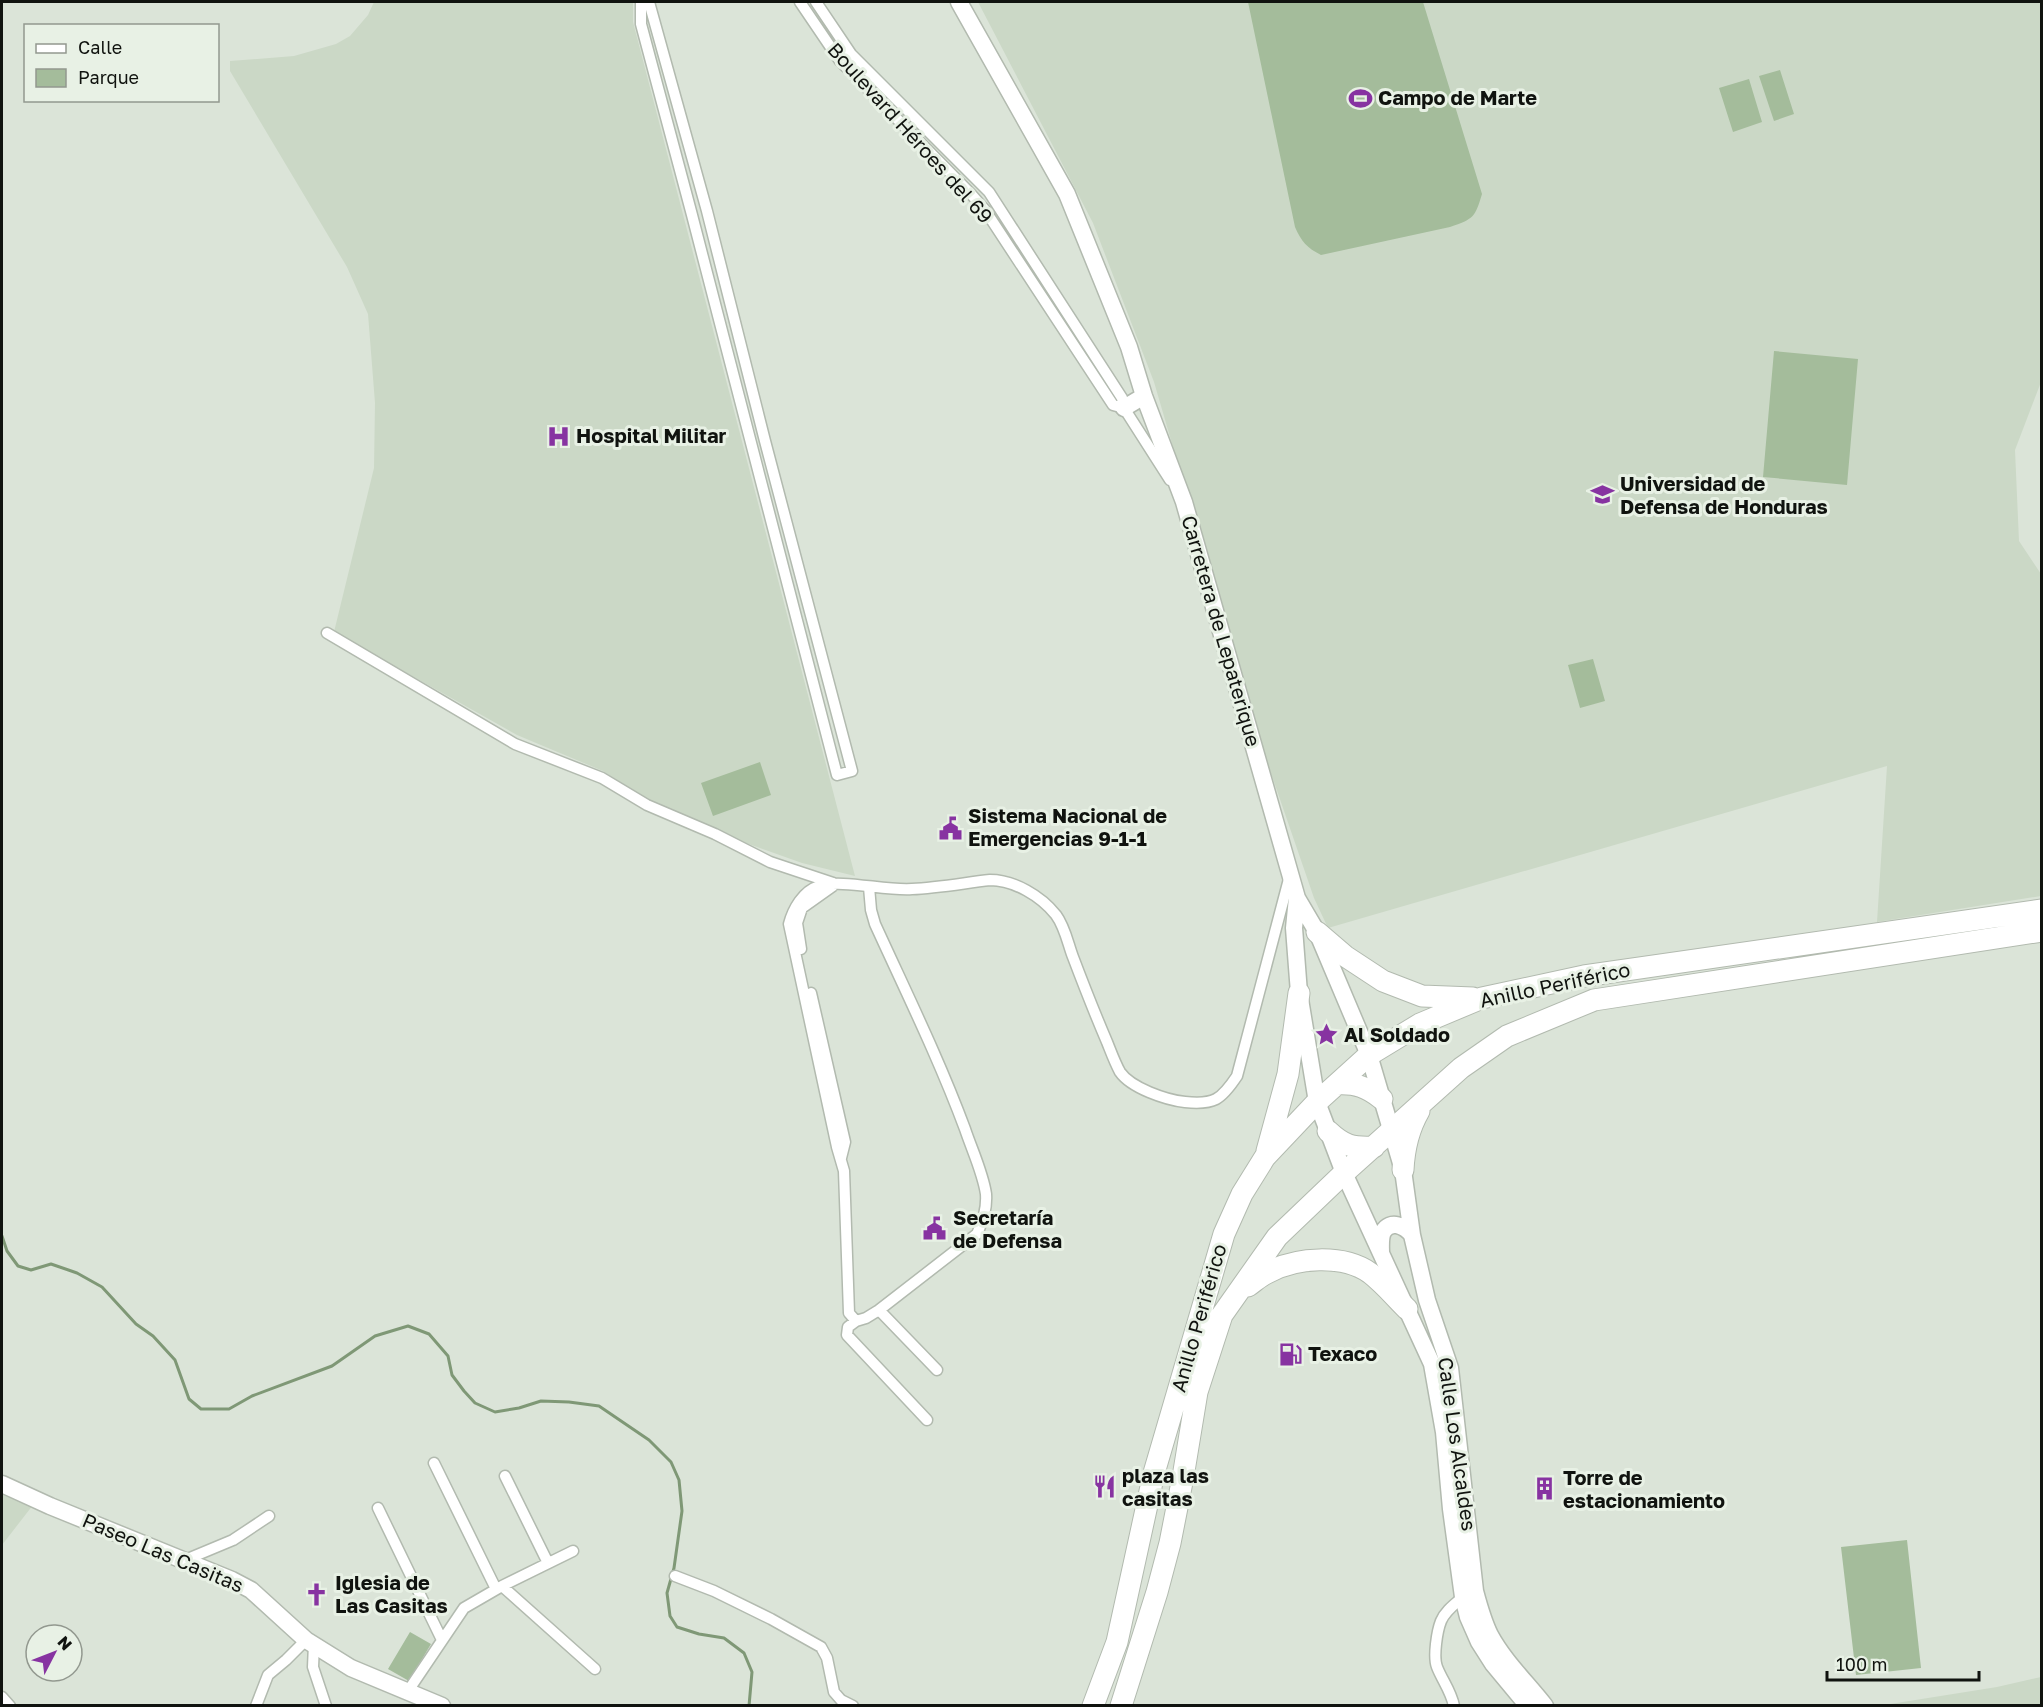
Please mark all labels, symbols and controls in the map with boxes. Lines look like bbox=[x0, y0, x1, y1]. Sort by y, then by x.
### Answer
legend bbox=[24, 24, 219, 102]
text: Calle bbox=[78, 36, 122, 58]
street label: Boulevard Héroes del 69 bbox=[823, 37, 998, 228]
text: Parque bbox=[78, 66, 139, 88]
sports icon: Campo de Marte bbox=[1347, 85, 1373, 111]
place label: Campo de Marte bbox=[1378, 85, 1537, 109]
hospital icon: Hospital Militar bbox=[545, 423, 571, 449]
place label: Hospital Militar bbox=[576, 423, 727, 447]
place label: Universidad de Defensa de Honduras bbox=[1620, 471, 1828, 518]
school or university icon: Universidad de Defensa de Honduras bbox=[1589, 482, 1615, 508]
street label: Carretera de Lepaterique bbox=[1177, 512, 1266, 749]
place label: Sistema Nacional de Emergencias 9-1-1 bbox=[968, 803, 1167, 850]
public building icon: Sistema Nacional de Emergencias 9-1-1 bbox=[937, 815, 963, 841]
street label: Anillo Periférico bbox=[1477, 956, 1632, 1012]
place icon: Al Soldado bbox=[1313, 1022, 1339, 1048]
place label: Al Soldado bbox=[1344, 1022, 1450, 1046]
place label: Secretaría de Defensa bbox=[953, 1205, 1062, 1252]
public building icon: Secretaría de Defensa bbox=[922, 1216, 948, 1242]
street label: Anillo Periférico bbox=[1165, 1241, 1231, 1395]
fuel station icon: Texaco bbox=[1277, 1341, 1303, 1367]
place label: Texaco bbox=[1308, 1341, 1377, 1365]
street label: Calle Los Alcaldes bbox=[1434, 1356, 1482, 1532]
place label: plaza las casitas bbox=[1122, 1463, 1209, 1510]
place label: Torre de estacionamiento bbox=[1563, 1465, 1725, 1512]
restaurant icon: plaza las casitas bbox=[1091, 1474, 1117, 1500]
building icon: Torre de estacionamiento bbox=[1532, 1476, 1558, 1502]
street label: Paseo Las Casitas bbox=[79, 1507, 248, 1597]
place label: Iglesia de Las Casitas bbox=[335, 1570, 448, 1617]
church icon: Iglesia de Las Casitas bbox=[304, 1582, 330, 1608]
north arrow bbox=[24, 1623, 84, 1683]
text: N bbox=[54, 1632, 77, 1654]
scale bar bbox=[1827, 1644, 1978, 1682]
text: 100 m bbox=[1836, 1653, 1887, 1675]

